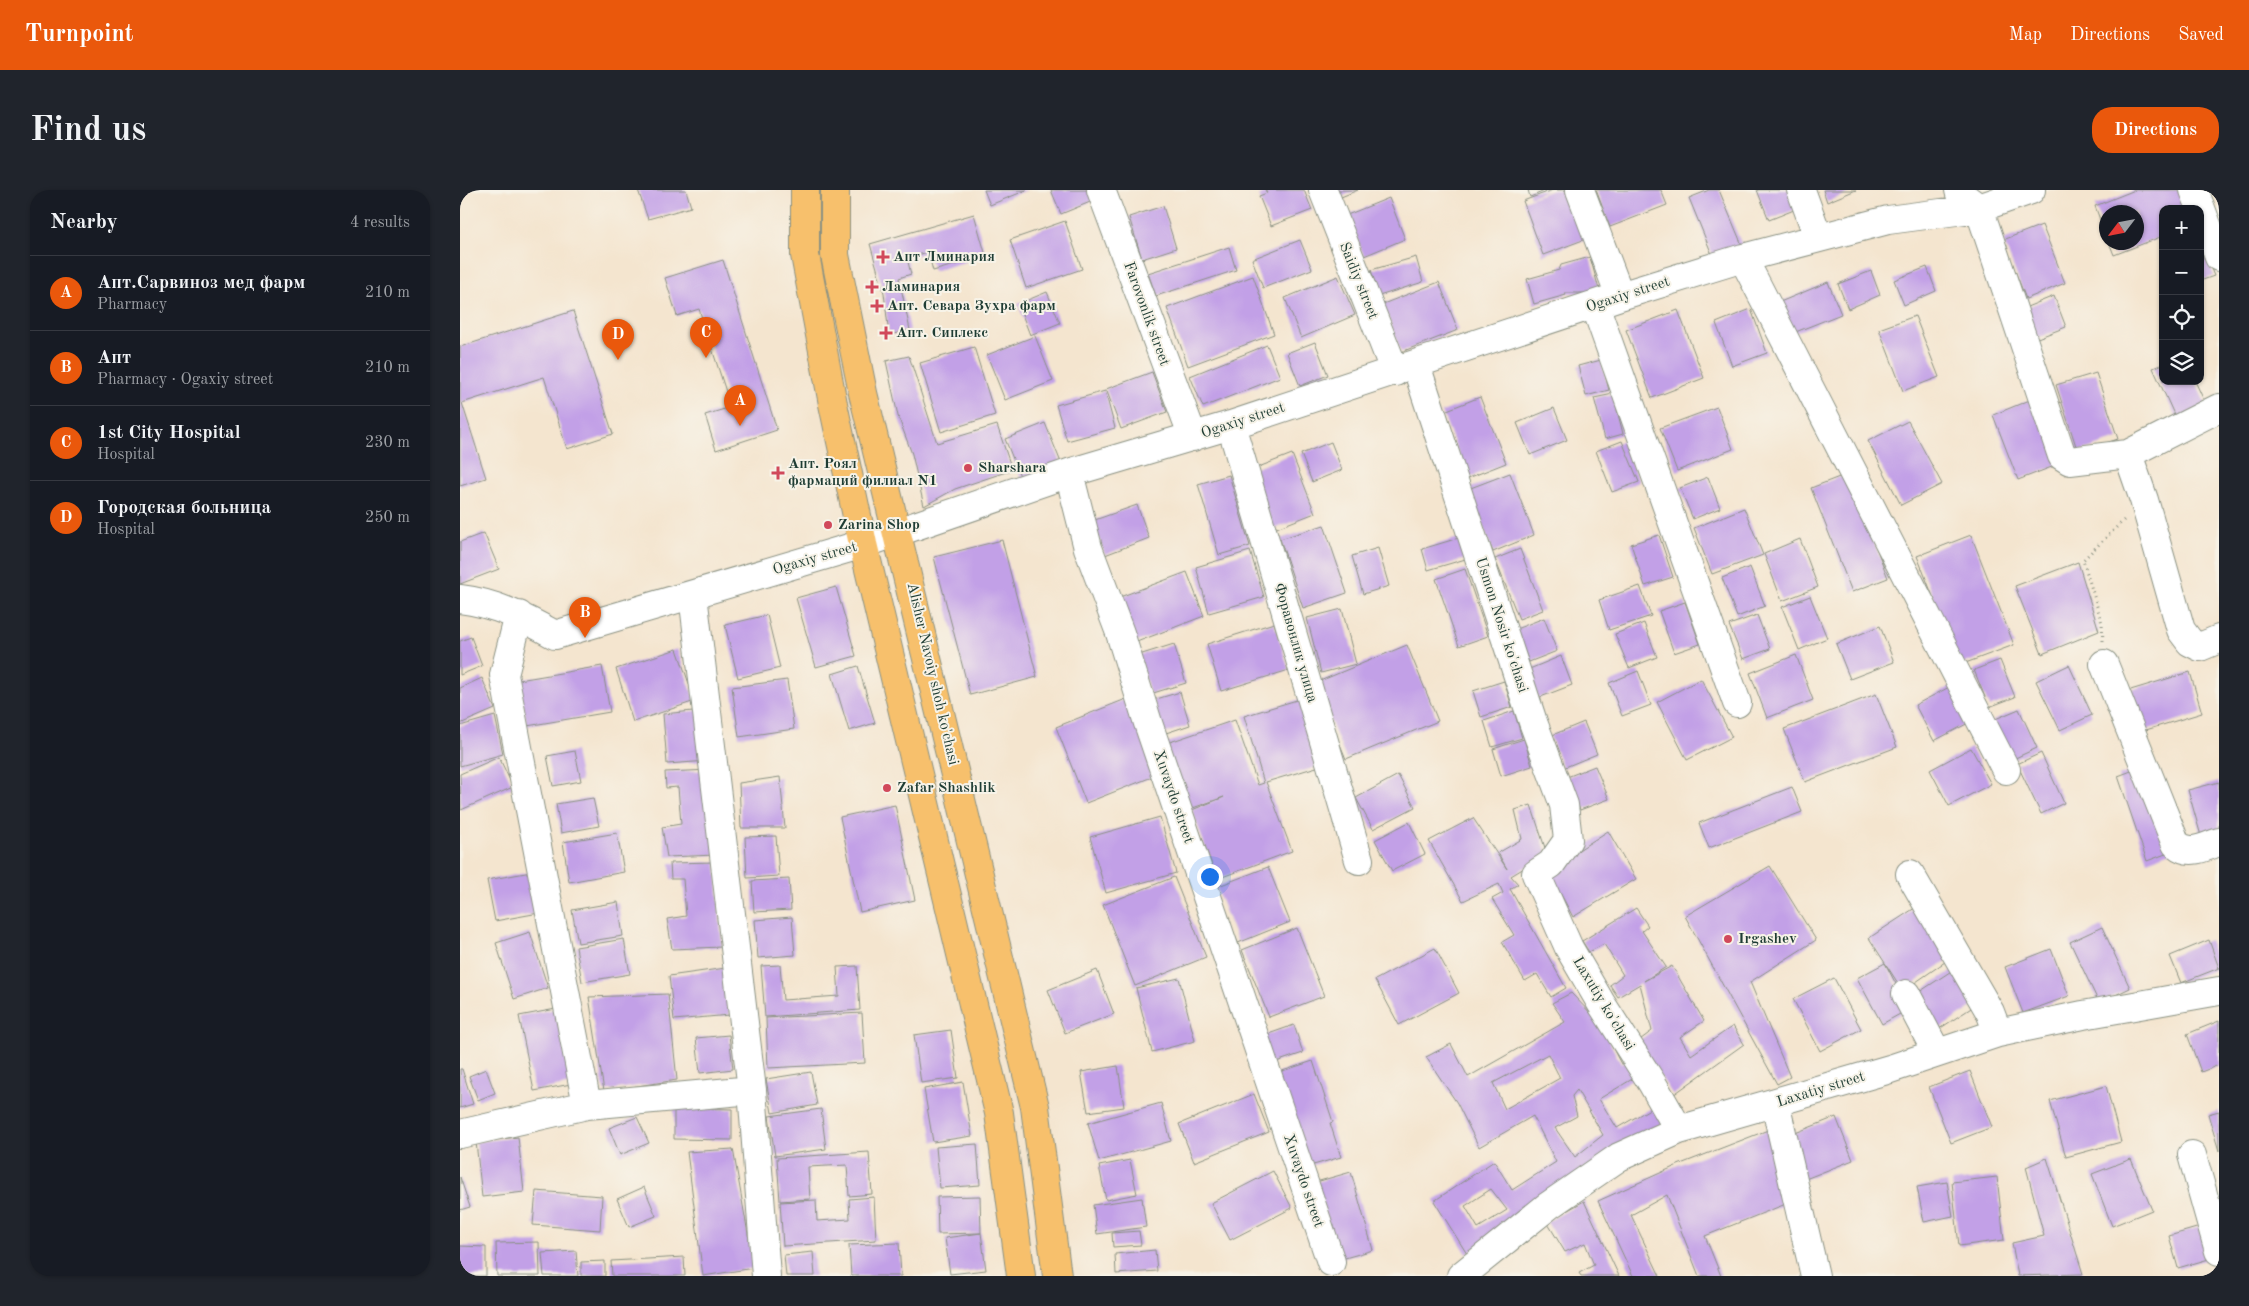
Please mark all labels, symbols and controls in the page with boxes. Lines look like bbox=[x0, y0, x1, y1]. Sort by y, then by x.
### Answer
text: Turnpoint bbox=[25, 23, 133, 47]
text: Map bbox=[2009, 26, 2042, 44]
text: Directions bbox=[2070, 26, 2150, 44]
text: Saved bbox=[2178, 26, 2224, 44]
button: Directions bbox=[2092, 107, 2219, 153]
text: Find us bbox=[30, 113, 146, 148]
north arrow bbox=[2099, 205, 2144, 250]
map controls bbox=[2159, 205, 2204, 385]
button: + bbox=[2159, 205, 2204, 250]
text: Nearby bbox=[50, 212, 118, 233]
text: 4 results bbox=[350, 215, 410, 231]
street label: Saidiy street bbox=[1336, 240, 1380, 322]
place label: Апт Лминария bbox=[893, 250, 995, 265]
button: − bbox=[2159, 250, 2204, 295]
marker: Апт Лминария bbox=[877, 251, 889, 263]
street label: Farovonlik street bbox=[1120, 260, 1172, 368]
text: Апт.Сарвиноз мед фарм bbox=[97, 274, 305, 293]
street label: Ogaxiy street bbox=[1584, 274, 1672, 316]
place label: Ламинария bbox=[882, 280, 960, 295]
marker: Ламинария bbox=[866, 281, 878, 293]
text: A bbox=[60, 285, 72, 301]
text: 210 m bbox=[365, 285, 410, 301]
button: locate bbox=[2159, 295, 2204, 340]
text: Pharmacy bbox=[97, 297, 167, 313]
place label: Апт. Севара Зухра фарм bbox=[887, 299, 1056, 314]
marker: Апт. Севара Зухра фарм bbox=[871, 300, 883, 312]
pin: C bbox=[690, 317, 722, 358]
pin: D bbox=[602, 319, 634, 360]
place label: Апт. Сиплекс bbox=[896, 326, 988, 341]
marker: Апт. Сиплекс bbox=[880, 327, 892, 339]
button: layers bbox=[2159, 340, 2204, 385]
text: Апт bbox=[97, 349, 131, 368]
text: B bbox=[60, 360, 72, 376]
text: 210 m bbox=[365, 360, 410, 376]
text: Pharmacy · Ogaxiy street bbox=[97, 372, 273, 388]
pin: A bbox=[724, 385, 756, 426]
street label: Ogaxiy street bbox=[1199, 400, 1287, 442]
text: 1st City Hospital bbox=[97, 424, 241, 443]
text: C bbox=[61, 435, 71, 451]
text: 230 m bbox=[365, 435, 410, 451]
text: Hospital bbox=[97, 447, 155, 463]
place label: Апт. Роял фармаций филиал N1 bbox=[788, 457, 937, 489]
place label: Sharshara bbox=[978, 461, 1047, 476]
marker: Sharshara bbox=[962, 462, 974, 474]
marker: Апт. Роял фармаций филиал N1 bbox=[772, 467, 784, 479]
text: Городская больница bbox=[97, 499, 271, 518]
text: D bbox=[60, 510, 72, 526]
text: 250 m bbox=[365, 510, 410, 526]
place label: Zarina Shop bbox=[838, 518, 920, 533]
marker: Zarina Shop bbox=[822, 519, 834, 531]
text: Hospital bbox=[97, 522, 155, 538]
street label: Ogaxiy street bbox=[771, 540, 859, 578]
street label: Usmon Nosir ko'chasi bbox=[1472, 555, 1530, 695]
street label: Alisher Navoiy shoh ko'chasi bbox=[904, 581, 960, 767]
street label: Форавонлик улица bbox=[1271, 581, 1319, 705]
pin: B bbox=[569, 597, 601, 638]
street label: Xuvaydo street bbox=[1150, 748, 1196, 846]
place label: Zafar Shashlik bbox=[897, 781, 996, 796]
marker: Zafar Shashlik bbox=[881, 782, 893, 794]
your location bbox=[1197, 864, 1223, 890]
place label: Irgashev bbox=[1738, 932, 1797, 947]
marker: Irgashev bbox=[1722, 933, 1734, 945]
street label: Laxutiy ko'chasi bbox=[1569, 955, 1637, 1053]
street label: Laxatiy street bbox=[1775, 1070, 1867, 1110]
street label: Xuvaydo street bbox=[1280, 1132, 1326, 1230]

